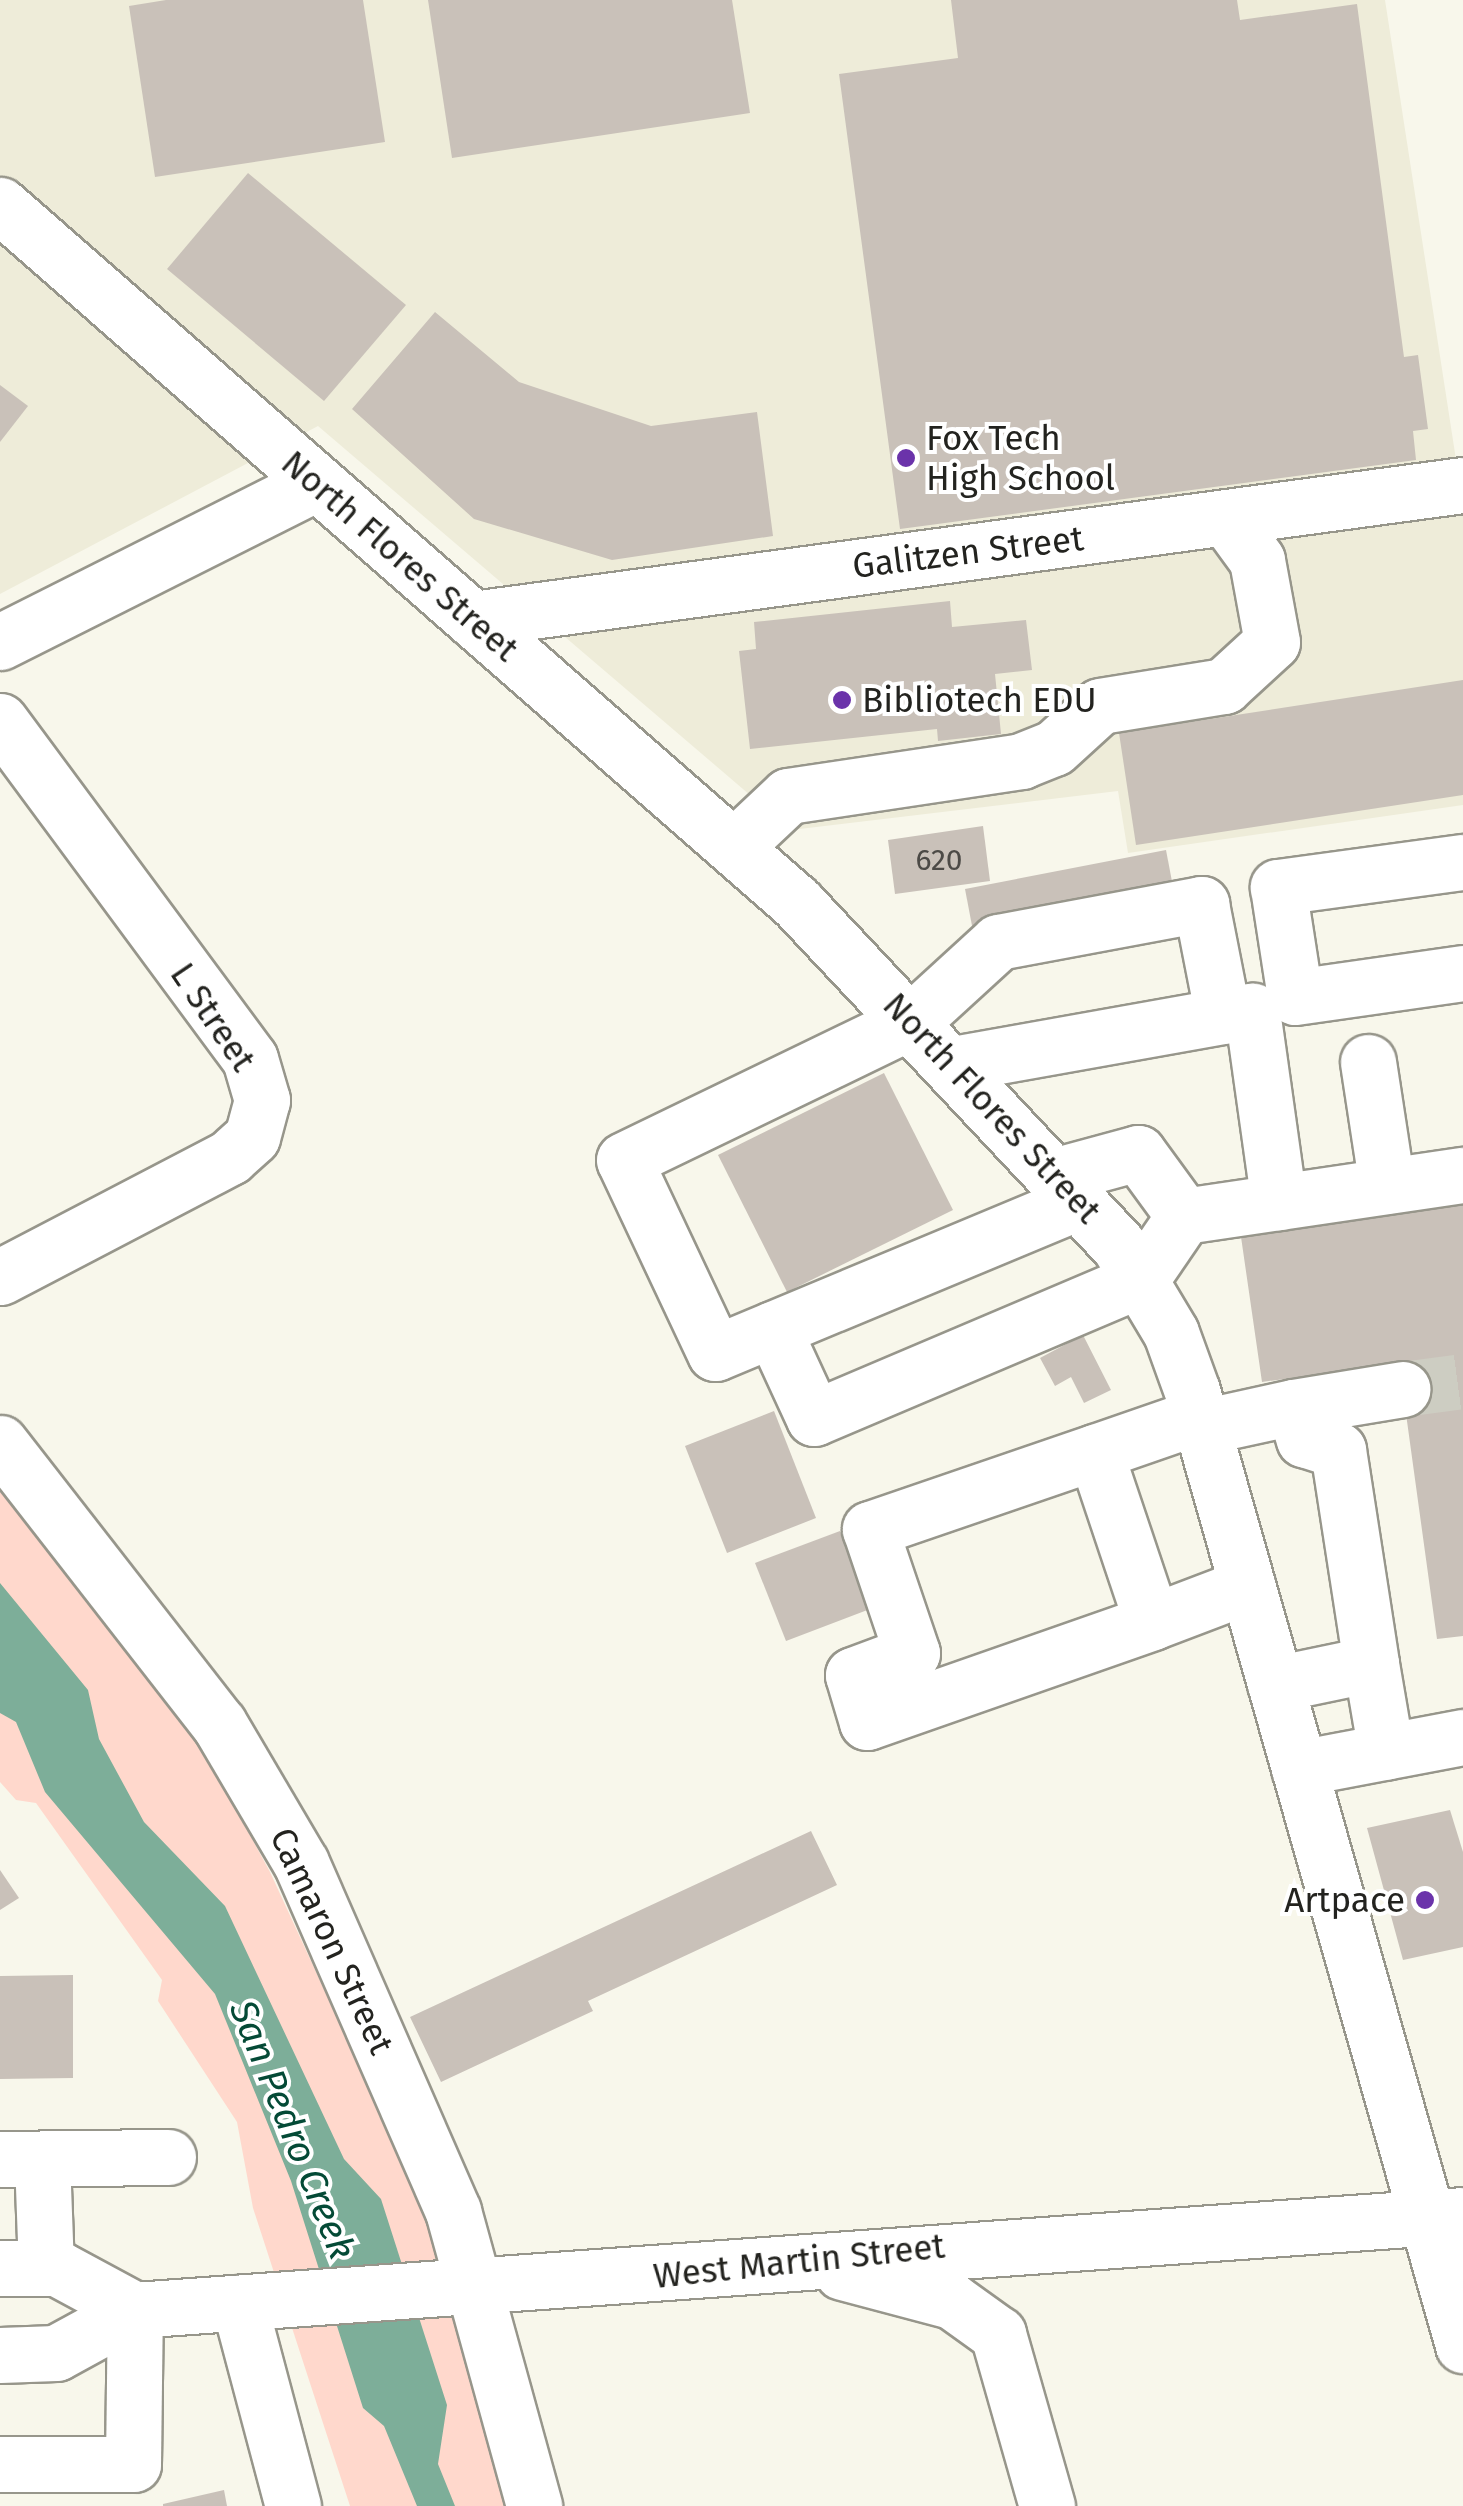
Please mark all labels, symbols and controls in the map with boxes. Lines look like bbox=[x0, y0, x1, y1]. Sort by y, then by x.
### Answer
place label: Fox Tech High School bbox=[926, 417, 1115, 499]
street label: North Flores Street bbox=[273, 442, 527, 670]
marker: Fox Tech High School bbox=[895, 447, 917, 469]
street label: Galitzen Street bbox=[850, 517, 1086, 587]
place label: Bibliotech EDU bbox=[862, 679, 1097, 721]
marker: Bibliotech EDU bbox=[831, 689, 853, 711]
house number: 620 bbox=[915, 842, 963, 878]
street label: L Street bbox=[162, 955, 264, 1079]
street label: North Flores Street bbox=[874, 984, 1110, 1232]
street label: Camaron Street bbox=[261, 1821, 403, 2061]
place label: Artpace bbox=[1284, 1879, 1405, 1921]
marker: Artpace bbox=[1414, 1889, 1436, 1911]
water label: San Pedro Creek bbox=[219, 1994, 365, 2266]
street label: West Martin Street bbox=[651, 2225, 947, 2297]

